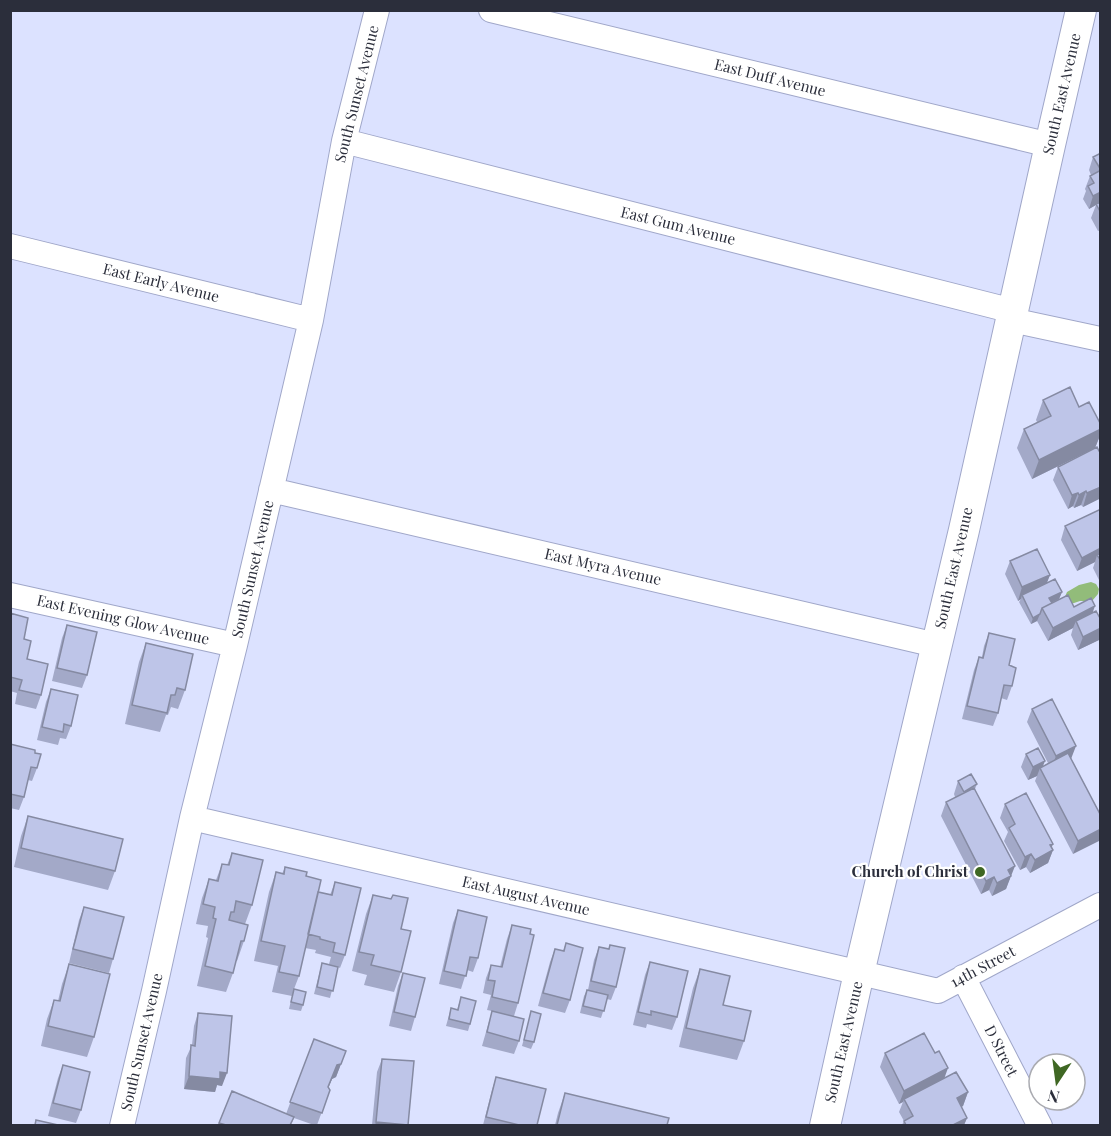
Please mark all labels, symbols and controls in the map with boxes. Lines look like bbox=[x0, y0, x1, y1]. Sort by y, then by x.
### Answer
street label: South Sunset Avenue bbox=[329, 23, 383, 164]
street label: South East Avenue bbox=[1037, 31, 1085, 156]
street label: East Duff Avenue bbox=[712, 54, 828, 101]
street label: East Gum Avenue bbox=[619, 201, 738, 249]
street label: East Early Avenue bbox=[101, 258, 222, 306]
street label: South Sunset Avenue bbox=[226, 498, 278, 640]
street label: South East Avenue bbox=[929, 505, 977, 630]
street label: East Myra Avenue bbox=[543, 543, 664, 589]
street label: East Evening Glow Avenue bbox=[35, 589, 211, 649]
place label: Church of Christ bbox=[851, 861, 969, 881]
marker: Church of Christ bbox=[973, 865, 987, 879]
street label: East August Avenue bbox=[460, 871, 592, 919]
street label: 14th Street bbox=[946, 940, 1019, 992]
street label: South Sunset Avenue bbox=[115, 971, 167, 1113]
street label: South East Avenue bbox=[819, 979, 867, 1104]
street label: D Street bbox=[981, 1022, 1024, 1080]
north arrow bbox=[1027, 1052, 1087, 1112]
text: N bbox=[1045, 1085, 1062, 1109]

